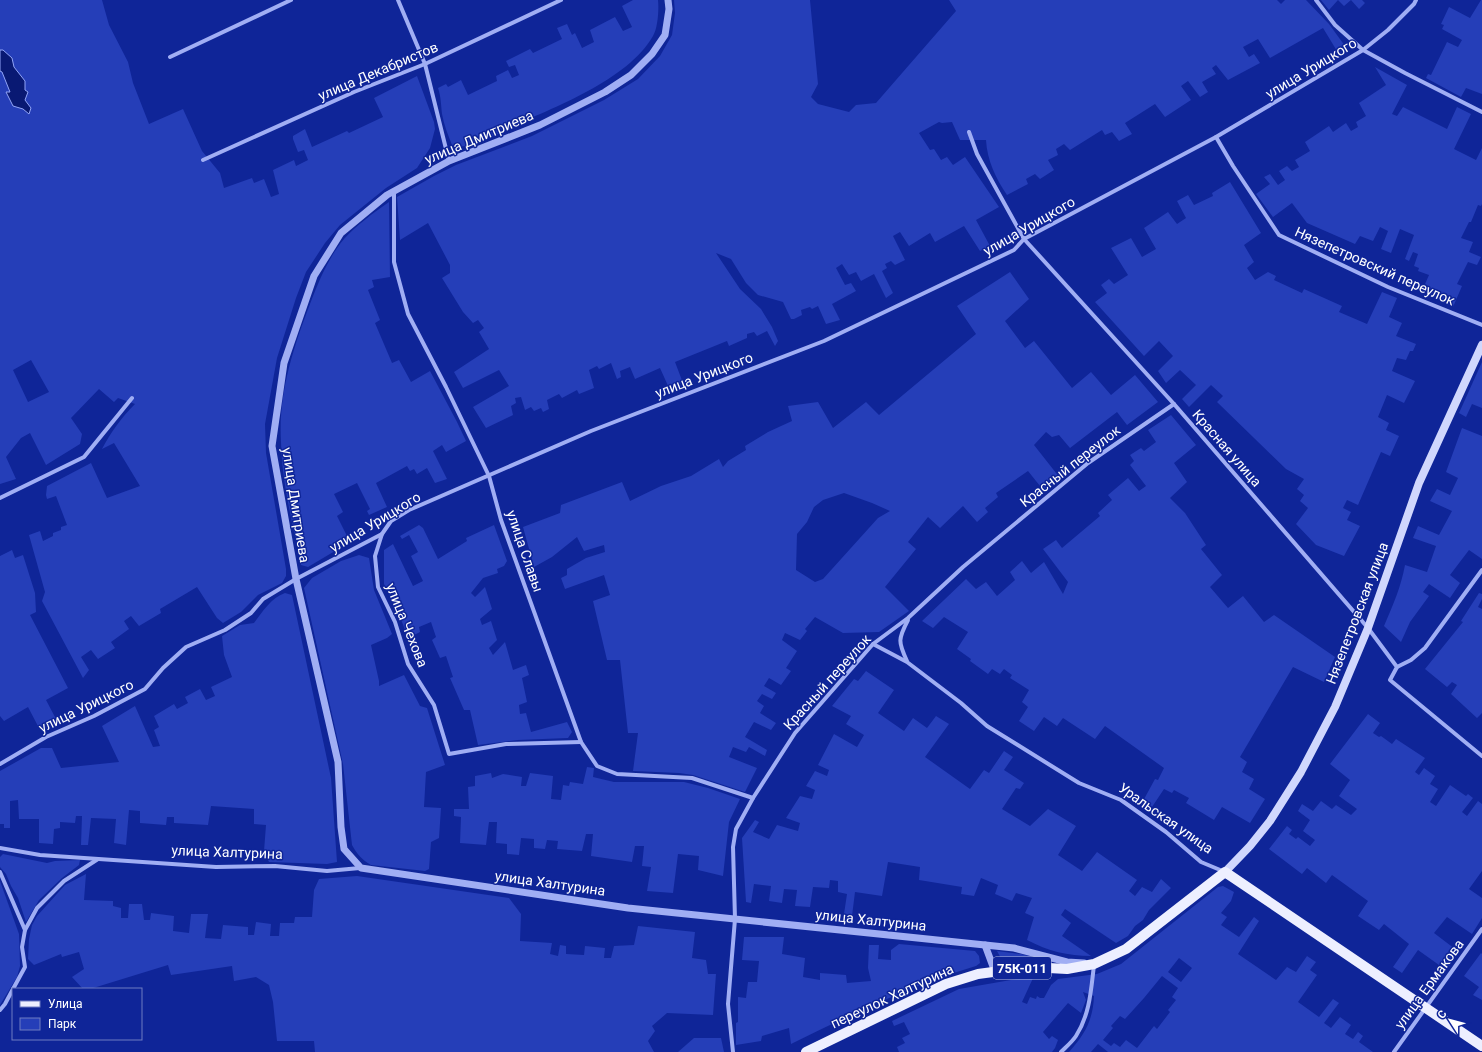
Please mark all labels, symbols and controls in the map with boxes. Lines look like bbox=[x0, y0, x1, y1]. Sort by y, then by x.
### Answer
street label: улица Урицкого bbox=[1263, 35, 1359, 101]
street label: улица Декабристов bbox=[316, 39, 440, 103]
street label: улица Дмитриева bbox=[422, 107, 536, 167]
street label: улица Урицкого bbox=[980, 193, 1078, 259]
street label: Нязепетровский переулок bbox=[1293, 223, 1458, 309]
street label: улица Урицкого bbox=[653, 349, 755, 401]
street label: Красная улица bbox=[1189, 406, 1265, 490]
street label: Красный переулок bbox=[1017, 422, 1124, 510]
street label: улица Дмитриева bbox=[279, 446, 313, 564]
street label: улица Урицкого bbox=[327, 489, 423, 555]
street label: улица Славы bbox=[504, 508, 546, 594]
street label: Нязепетровская улица bbox=[1323, 540, 1391, 686]
street label: улица Чехова bbox=[383, 581, 431, 669]
street label: Красный переулок bbox=[780, 631, 874, 733]
street label: улица Урицкого bbox=[36, 676, 136, 736]
street label: Уральская улица bbox=[1116, 780, 1216, 856]
street label: улица Халтурина bbox=[171, 842, 283, 862]
street label: улица Халтурина bbox=[494, 867, 606, 899]
street label: улица Халтурина bbox=[815, 906, 927, 934]
street label: улица Ермакова bbox=[1391, 936, 1467, 1032]
road number: 75К-011 bbox=[993, 957, 1051, 979]
street label: переулок Халтурина bbox=[828, 960, 956, 1032]
legend bbox=[12, 988, 142, 1040]
text: Улица bbox=[48, 997, 83, 1011]
north arrow bbox=[1430, 1000, 1470, 1040]
text: С bbox=[1435, 1008, 1450, 1021]
text: Парк bbox=[48, 1017, 77, 1031]

